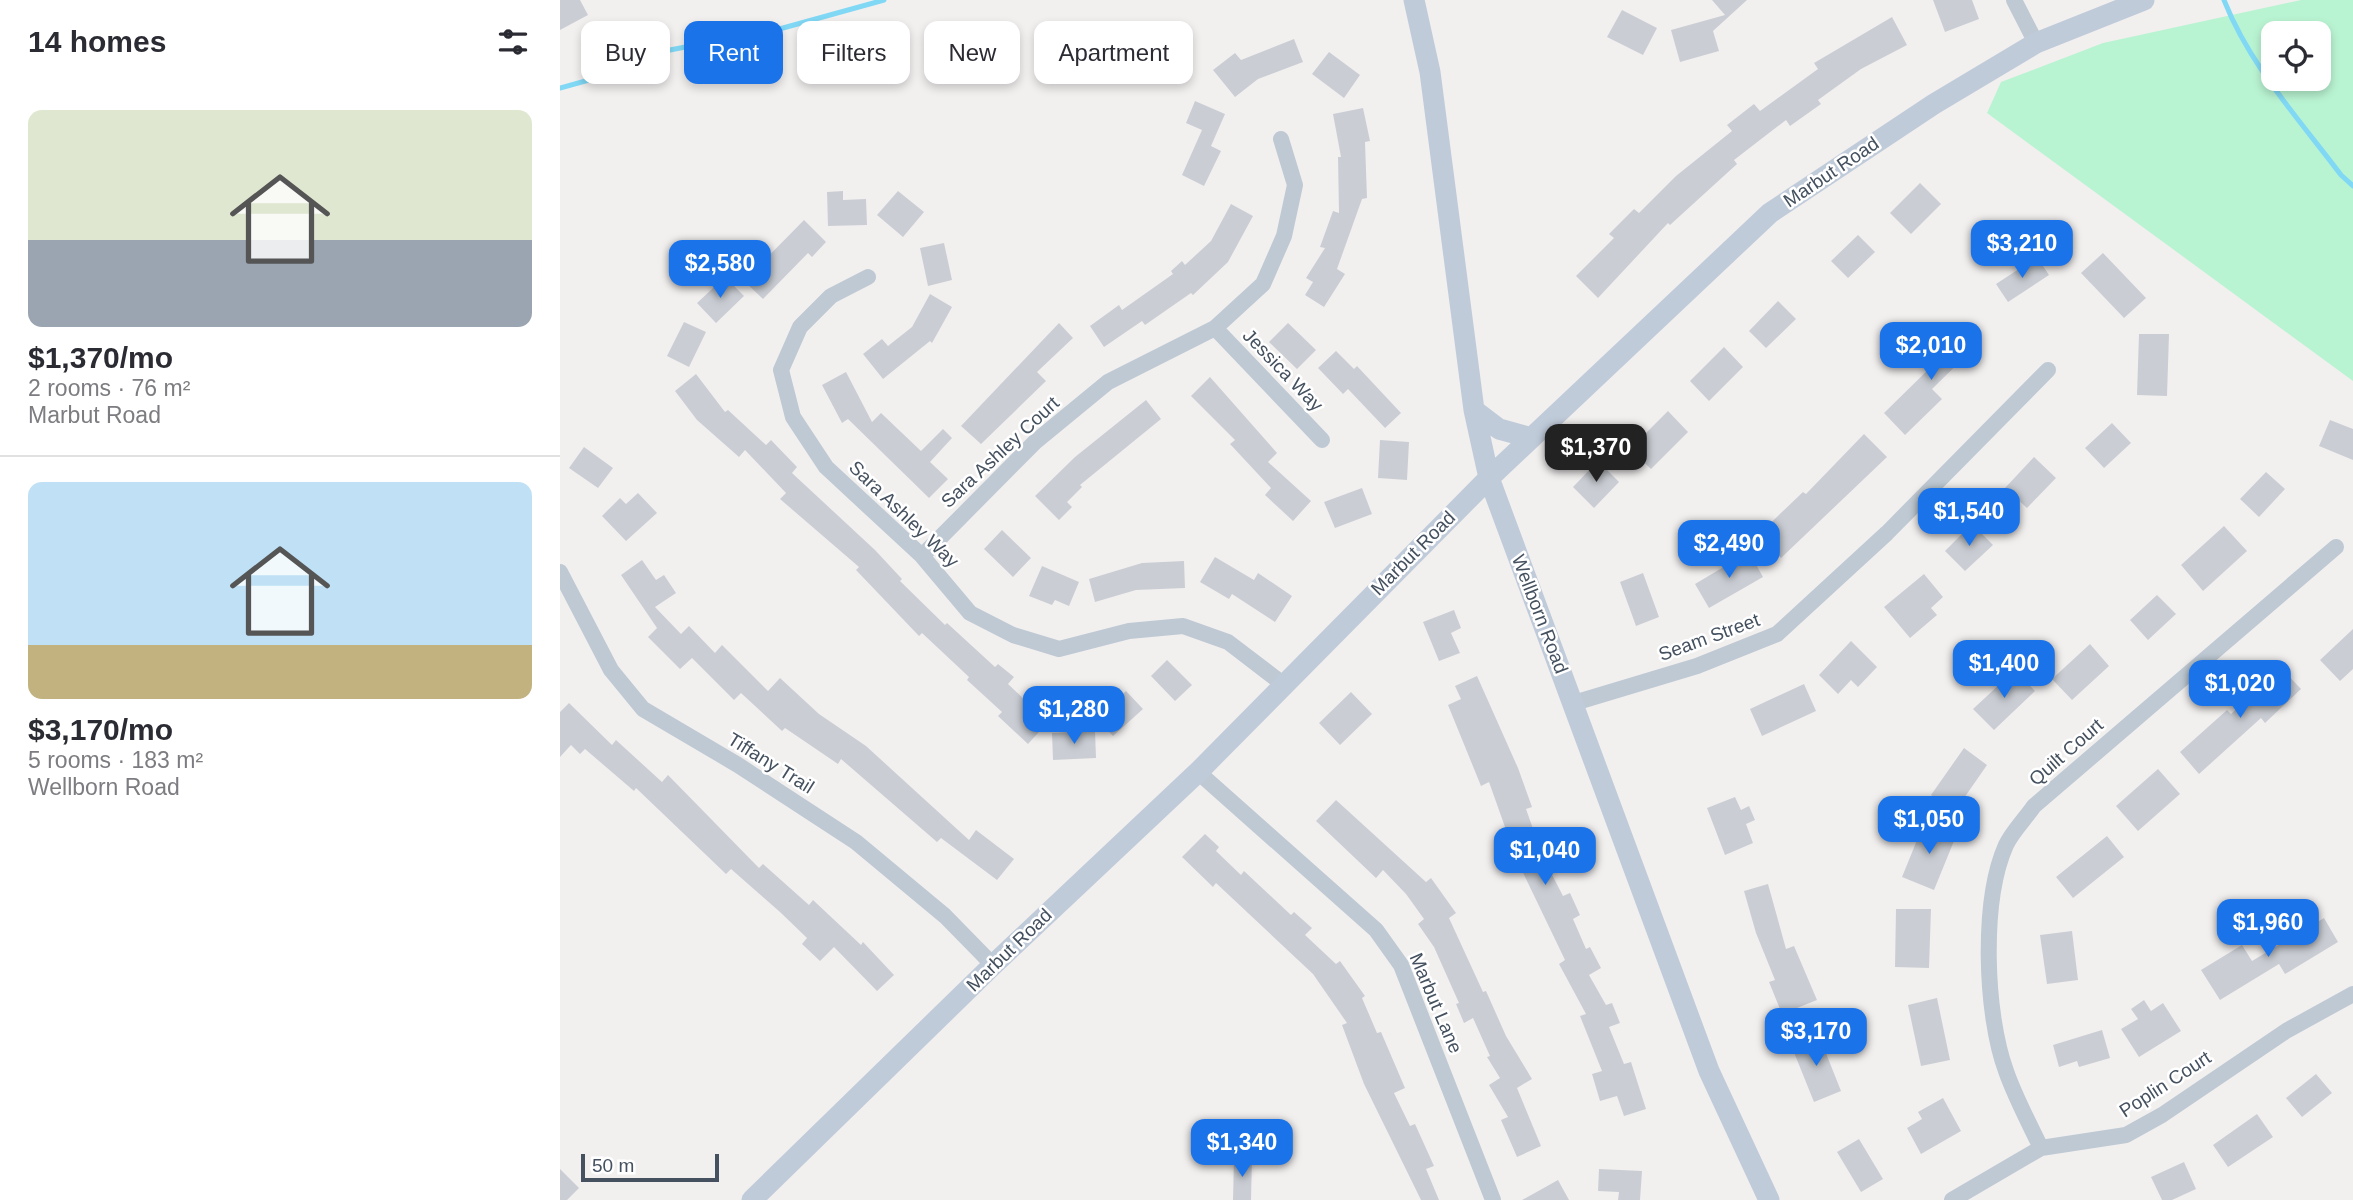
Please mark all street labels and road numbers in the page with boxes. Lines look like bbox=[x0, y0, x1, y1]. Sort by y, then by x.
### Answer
street label: Marbut Road bbox=[1780, 133, 1882, 211]
street label: Jessica Way bbox=[1239, 325, 1328, 416]
street label: Sara Ashley Court bbox=[937, 392, 1064, 512]
street label: Sara Ashley Way bbox=[845, 456, 963, 572]
street label: Marbut Road bbox=[1367, 507, 1459, 599]
street label: Wellborn Road bbox=[1508, 552, 1572, 676]
street label: Seam Street bbox=[1656, 609, 1763, 665]
street label: Quilt Court bbox=[2025, 714, 2108, 790]
street label: Tiffany Trail bbox=[724, 728, 818, 798]
street label: Marbut Road bbox=[962, 904, 1056, 996]
street label: Marbut Lane bbox=[1405, 950, 1467, 1056]
street label: Poplin Court bbox=[2115, 1046, 2215, 1121]

